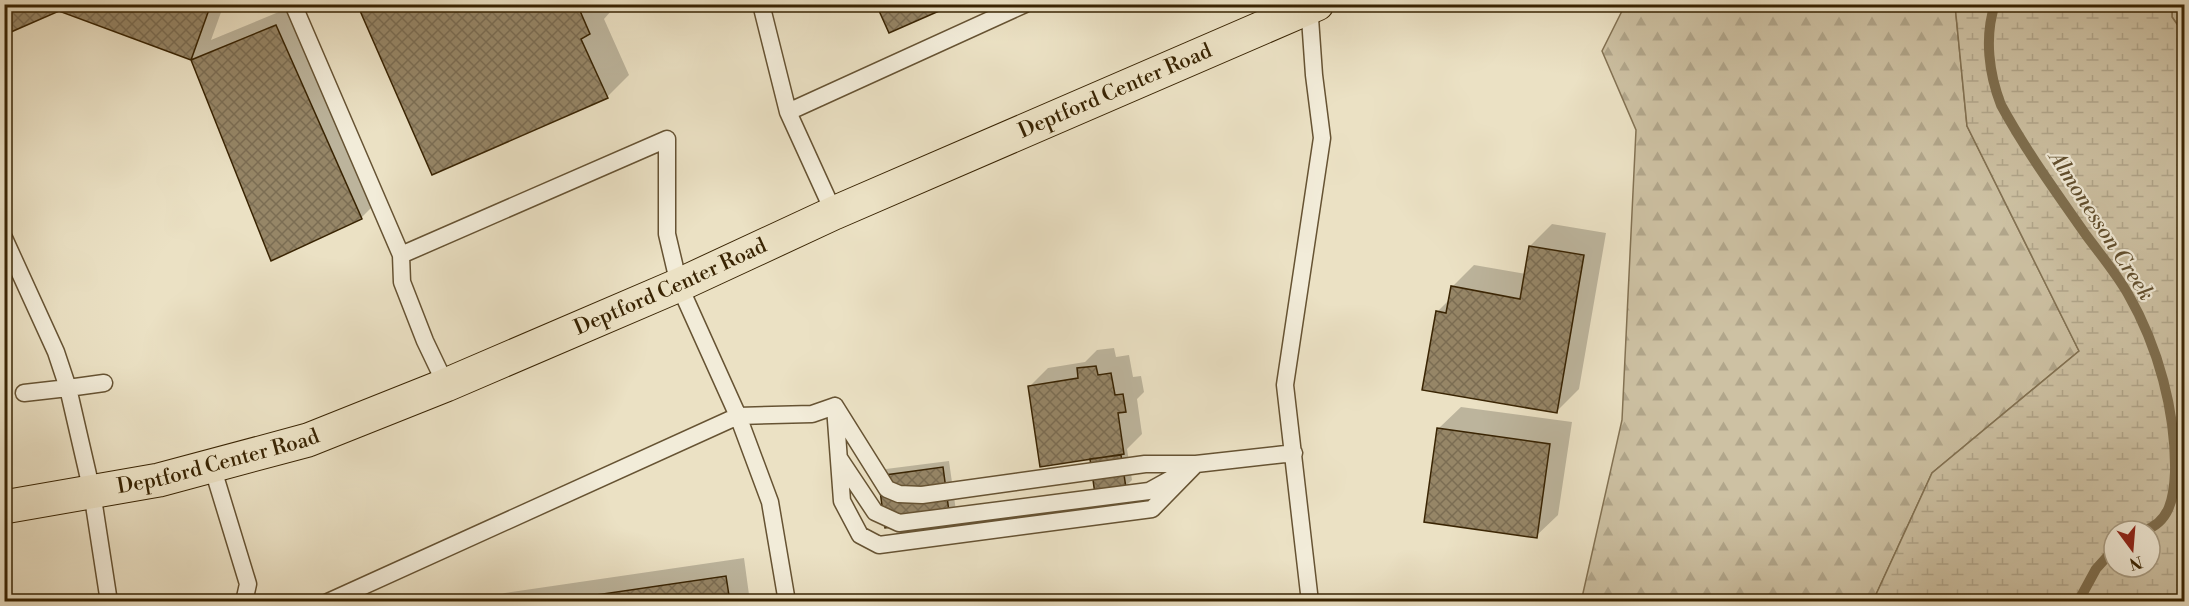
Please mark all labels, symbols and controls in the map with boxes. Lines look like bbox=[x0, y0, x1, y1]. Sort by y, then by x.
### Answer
street label: Deptford Center Road bbox=[1014, 38, 1216, 145]
water label: Almonesson Creek bbox=[2041, 144, 2159, 306]
street label: Deptford Center Road bbox=[570, 233, 771, 341]
street label: Deptford Center Road bbox=[115, 424, 324, 500]
north arrow bbox=[2102, 519, 2162, 579]
text: N bbox=[2127, 551, 2145, 574]

